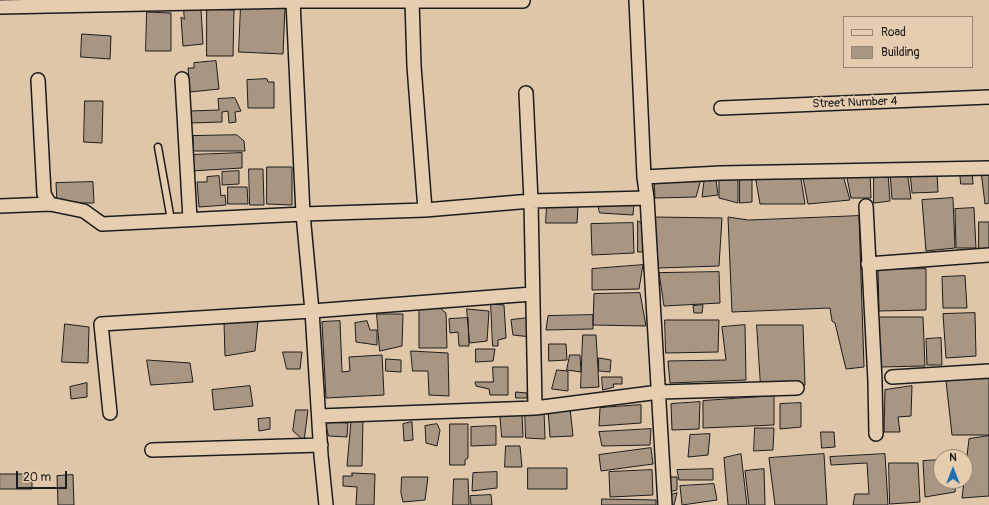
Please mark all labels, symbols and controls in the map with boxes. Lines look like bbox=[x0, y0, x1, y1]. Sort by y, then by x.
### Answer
legend bbox=[843, 16, 973, 68]
text: Road bbox=[881, 25, 906, 40]
text: Building bbox=[881, 45, 920, 60]
street label: Street Number 4 bbox=[812, 94, 898, 112]
north arrow bbox=[933, 449, 973, 489]
text: N bbox=[949, 451, 957, 464]
scale bar bbox=[18, 463, 69, 489]
text: 20 m bbox=[23, 470, 51, 485]

